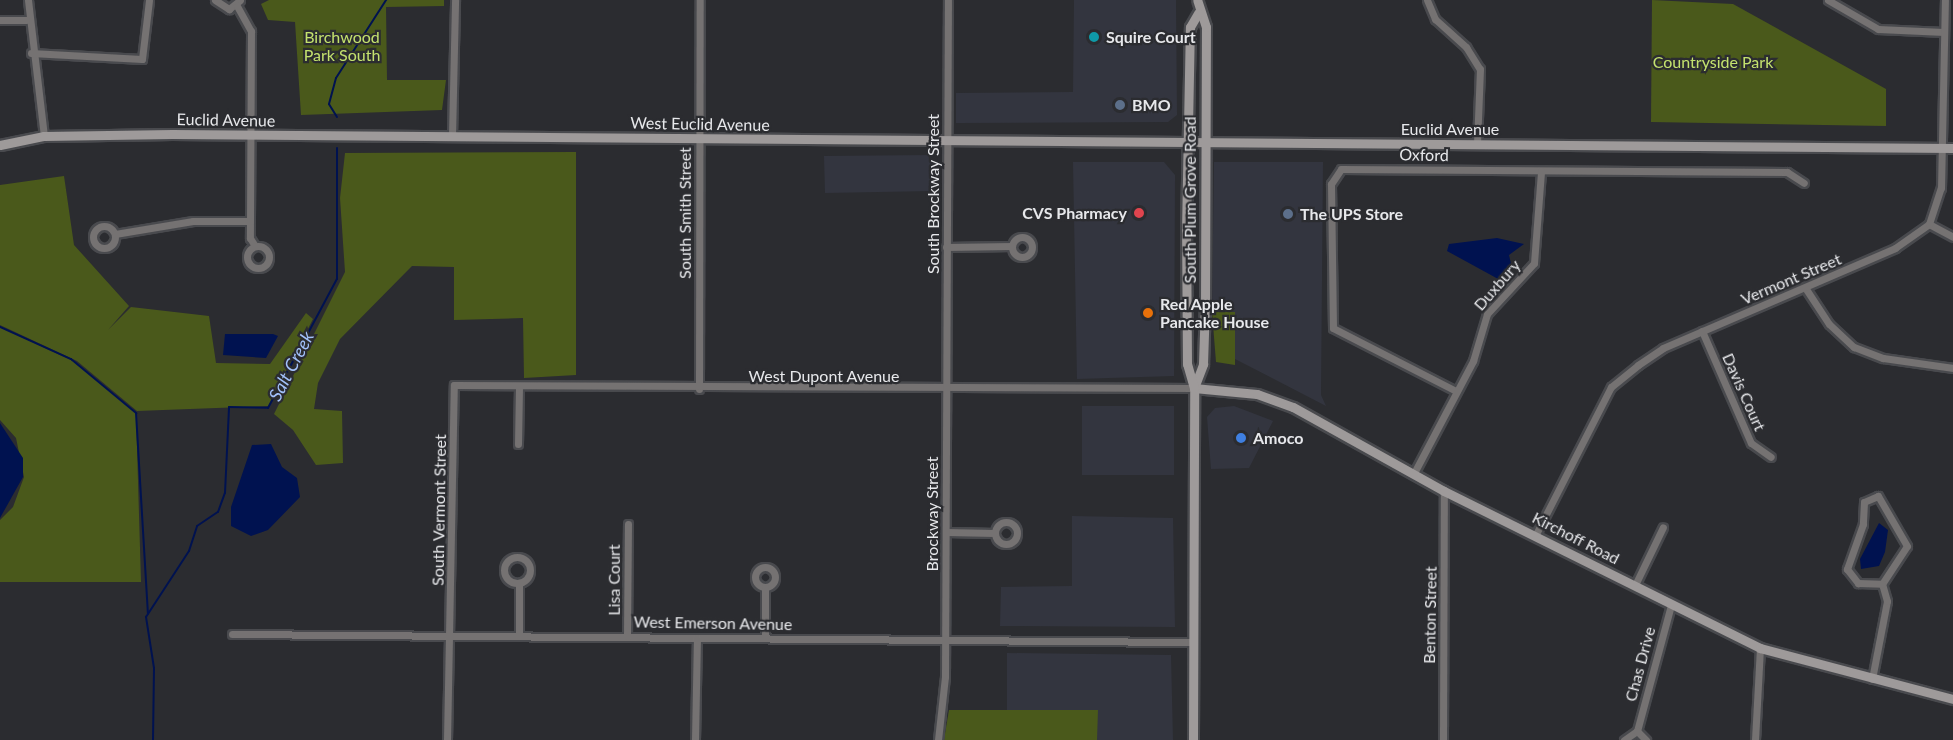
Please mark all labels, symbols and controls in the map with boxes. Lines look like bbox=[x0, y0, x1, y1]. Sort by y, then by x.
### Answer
park label: Birchwood Park South bbox=[304, 27, 380, 65]
place label: Squire Court bbox=[1106, 27, 1196, 47]
marker: Squire Court bbox=[1087, 30, 1101, 44]
park label: Countryside Park bbox=[1653, 52, 1773, 72]
place label: BMO bbox=[1132, 95, 1171, 115]
marker: BMO bbox=[1113, 98, 1127, 112]
street label: Euclid Avenue bbox=[176, 110, 276, 130]
street label: West Euclid Avenue bbox=[630, 113, 770, 135]
street label: South Brockway Street bbox=[923, 114, 943, 274]
street label: South Plum Grove Road bbox=[1180, 117, 1200, 283]
street label: Euclid Avenue bbox=[1400, 119, 1500, 139]
street label: Oxford bbox=[1399, 145, 1449, 165]
street label: South Smith Street bbox=[675, 147, 695, 279]
place label: CVS Pharmacy bbox=[1022, 203, 1127, 223]
place label: The UPS Store bbox=[1300, 204, 1403, 224]
marker: CVS Pharmacy bbox=[1132, 206, 1146, 220]
marker: The UPS Store bbox=[1281, 207, 1295, 221]
street label: Vermont Street bbox=[1738, 249, 1844, 309]
street label: Duxbury bbox=[1470, 256, 1524, 314]
place label: Red Apple Pancake House bbox=[1160, 294, 1269, 332]
marker: Red Apple Pancake House bbox=[1141, 306, 1155, 320]
water label: Salt Creek bbox=[264, 328, 318, 404]
street label: Davis Court bbox=[1718, 350, 1770, 434]
street label: West Dupont Avenue bbox=[748, 366, 900, 386]
place label: Amoco bbox=[1253, 428, 1303, 448]
marker: Amoco bbox=[1234, 431, 1248, 445]
street label: South Vermont Street bbox=[428, 434, 450, 586]
street label: Brockway Street bbox=[922, 456, 942, 572]
street label: Kirchoff Road bbox=[1529, 508, 1623, 568]
street label: Lisa Court bbox=[604, 544, 624, 616]
street label: Benton Street bbox=[1420, 566, 1440, 664]
street label: West Emerson Avenue bbox=[633, 612, 793, 634]
street label: Chas Drive bbox=[1621, 624, 1659, 704]

